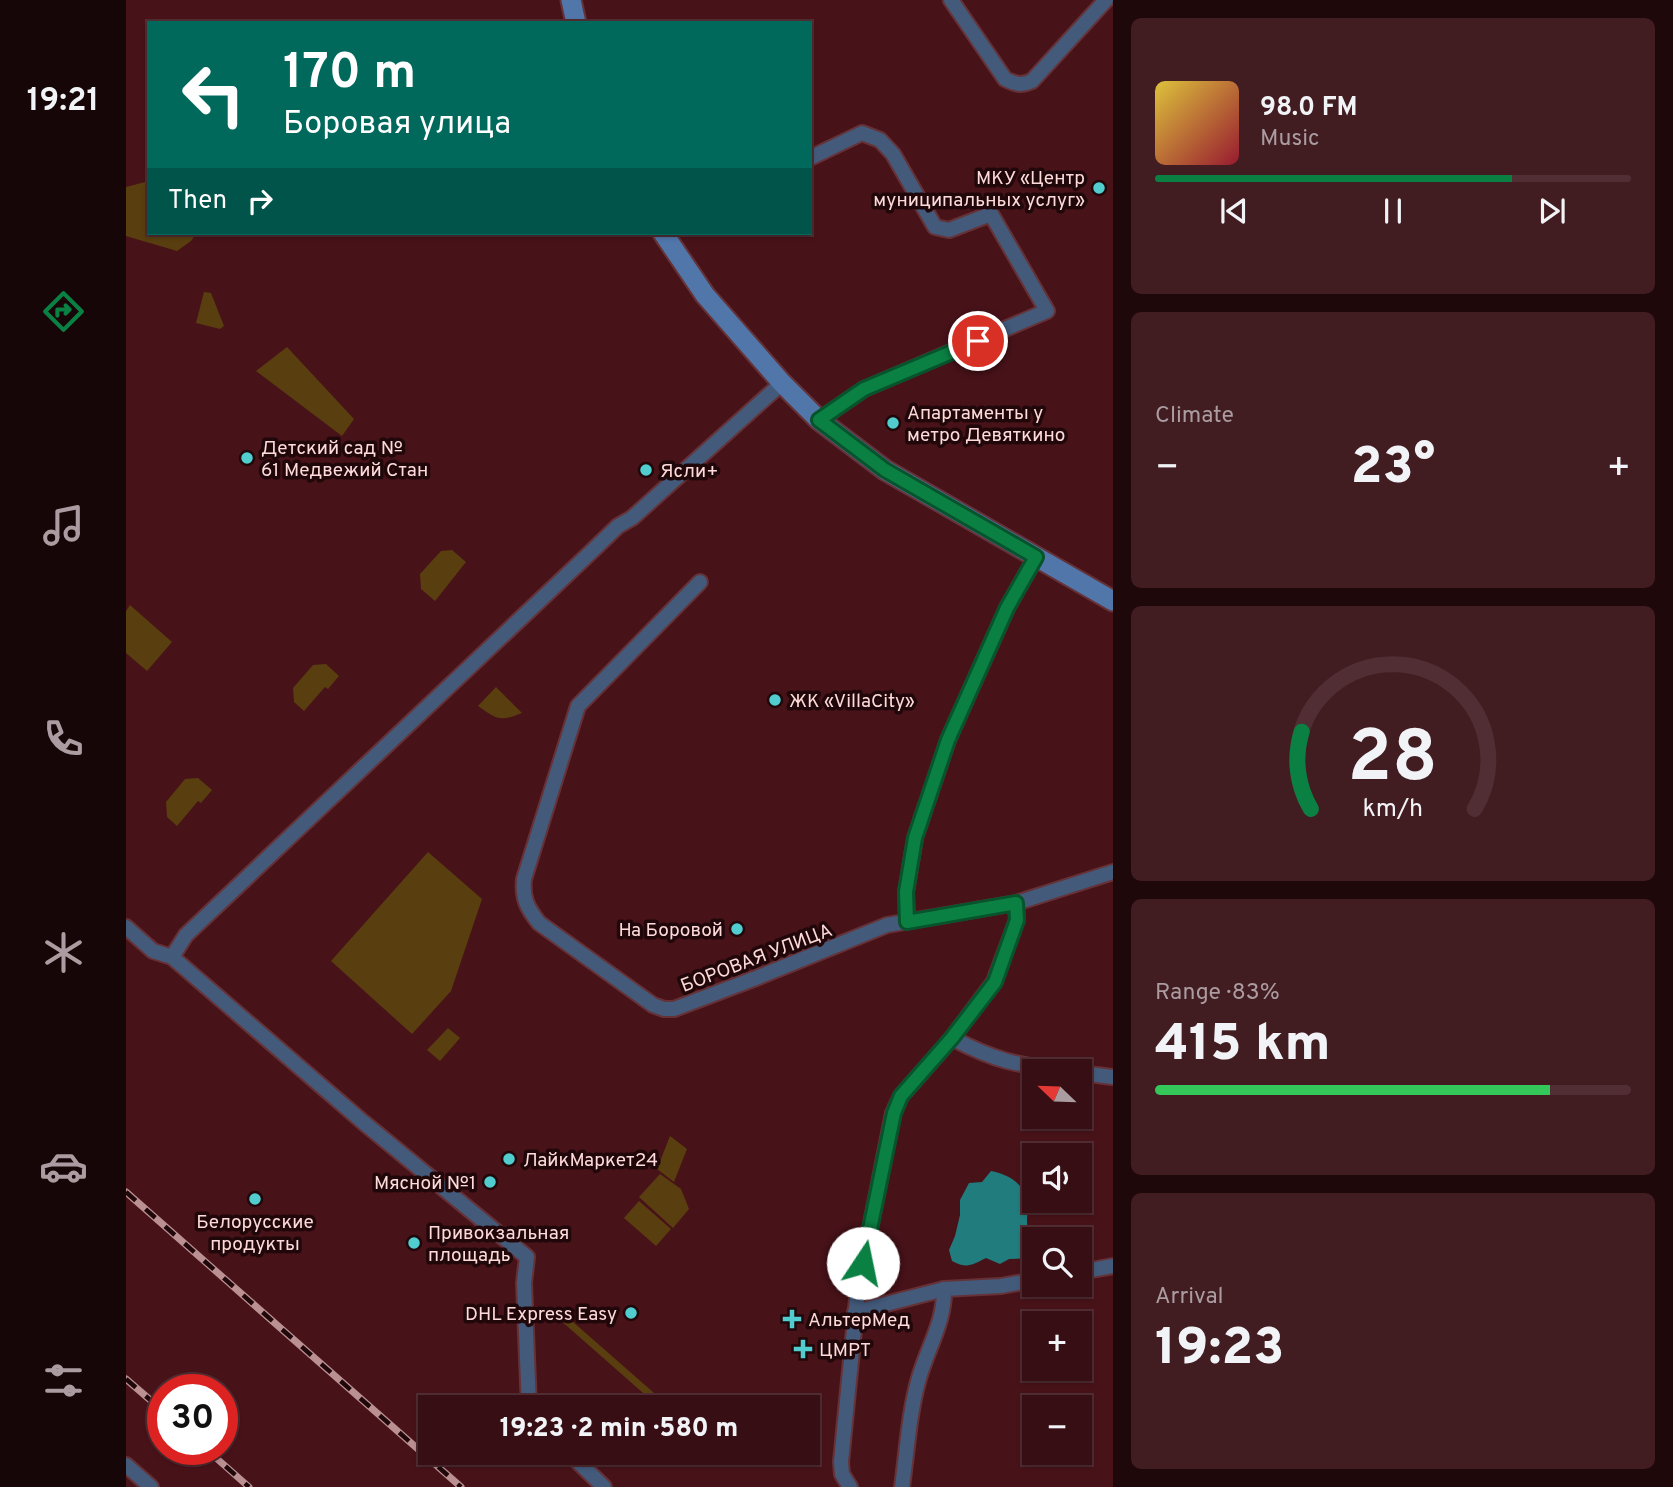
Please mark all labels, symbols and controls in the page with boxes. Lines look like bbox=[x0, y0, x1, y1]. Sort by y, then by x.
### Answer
text: 170 m bbox=[283, 44, 416, 106]
icon: left bbox=[168, 49, 259, 140]
text: 19:21 bbox=[27, 82, 99, 122]
text: 98.0 FM bbox=[1260, 92, 1358, 125]
text: Боровая улица bbox=[283, 105, 511, 145]
text: Music bbox=[1260, 125, 1320, 154]
place label: МКУ «Центр муниципальных услуг» bbox=[873, 167, 1085, 213]
marker: МКУ «Центр муниципальных услуг» bbox=[1091, 180, 1107, 196]
icon: right bbox=[241, 182, 279, 220]
text: Then bbox=[168, 185, 227, 218]
icon: previous bbox=[1215, 192, 1253, 230]
icon: pause bbox=[1374, 192, 1412, 230]
icon: next bbox=[1533, 192, 1571, 230]
icon: directions bbox=[39, 287, 88, 336]
pin bbox=[948, 311, 1008, 371]
icon: arrive bbox=[959, 322, 997, 360]
place label: Апартаменты у метро Девяткино bbox=[907, 402, 1065, 448]
text: Climate bbox=[1155, 402, 1234, 431]
marker: Апартаменты у метро Девяткино bbox=[885, 415, 901, 431]
text: 23° bbox=[1351, 436, 1435, 502]
place label: Детский сад № 61 Медвежий Стан bbox=[261, 437, 428, 483]
text: − bbox=[1155, 445, 1180, 494]
text: + bbox=[1606, 445, 1631, 494]
marker: Детский сад № 61 Медвежий Стан bbox=[239, 450, 255, 466]
place label: Ясли+ bbox=[660, 460, 718, 484]
marker: Ясли+ bbox=[638, 462, 654, 478]
icon: music bbox=[39, 501, 88, 550]
place label: ЖК «VillaCity» bbox=[789, 690, 915, 714]
marker: ЖК «VillaCity» bbox=[767, 692, 783, 708]
icon: phone bbox=[39, 714, 88, 763]
text: 28 bbox=[1348, 716, 1438, 808]
text: km/h bbox=[1363, 794, 1423, 826]
place label: На Боровой bbox=[618, 919, 723, 943]
street label: БОРОВАЯ УЛИЦА bbox=[677, 919, 836, 999]
marker: На Боровой bbox=[729, 921, 745, 937]
icon: climate bbox=[39, 928, 88, 977]
text: Range · 83% bbox=[1155, 979, 1280, 1008]
text: 415 km bbox=[1155, 1013, 1331, 1079]
north arrow bbox=[1022, 1059, 1092, 1129]
map controls bbox=[1022, 1059, 1092, 1465]
icon: car bbox=[39, 1142, 88, 1191]
button: sound bbox=[1022, 1143, 1092, 1213]
place label: ЛайкМаркет24 bbox=[523, 1149, 658, 1173]
marker: ЛайкМаркет24 bbox=[501, 1151, 517, 1167]
place label: Мясной №1 bbox=[374, 1172, 476, 1196]
marker: Мясной №1 bbox=[482, 1174, 498, 1190]
marker: Белорусские продукты bbox=[247, 1191, 263, 1207]
place label: Белорусские продукты bbox=[196, 1211, 314, 1257]
place label: Привокзальная площадь bbox=[428, 1222, 569, 1268]
position arrow bbox=[826, 1226, 900, 1300]
button: search bbox=[1022, 1227, 1092, 1297]
marker: Привокзальная площадь bbox=[406, 1235, 422, 1251]
text: Arrival bbox=[1155, 1283, 1224, 1312]
place label: DHL Express Easy bbox=[465, 1303, 617, 1327]
marker: DHL Express Easy bbox=[623, 1305, 639, 1321]
marker: АльтерМед bbox=[782, 1309, 802, 1329]
place label: АльтерМед bbox=[808, 1309, 910, 1333]
button: + bbox=[1022, 1311, 1092, 1381]
text: 19:23 bbox=[1155, 1317, 1284, 1383]
marker: ЦМРТ bbox=[793, 1339, 813, 1359]
place label: ЦМРТ bbox=[819, 1339, 871, 1363]
icon: filters bbox=[39, 1356, 88, 1405]
speed limit sign: 30 bbox=[147, 1374, 238, 1465]
button: − bbox=[1022, 1395, 1092, 1465]
text: 19:23 · 2 min · 580 m bbox=[500, 1413, 738, 1446]

